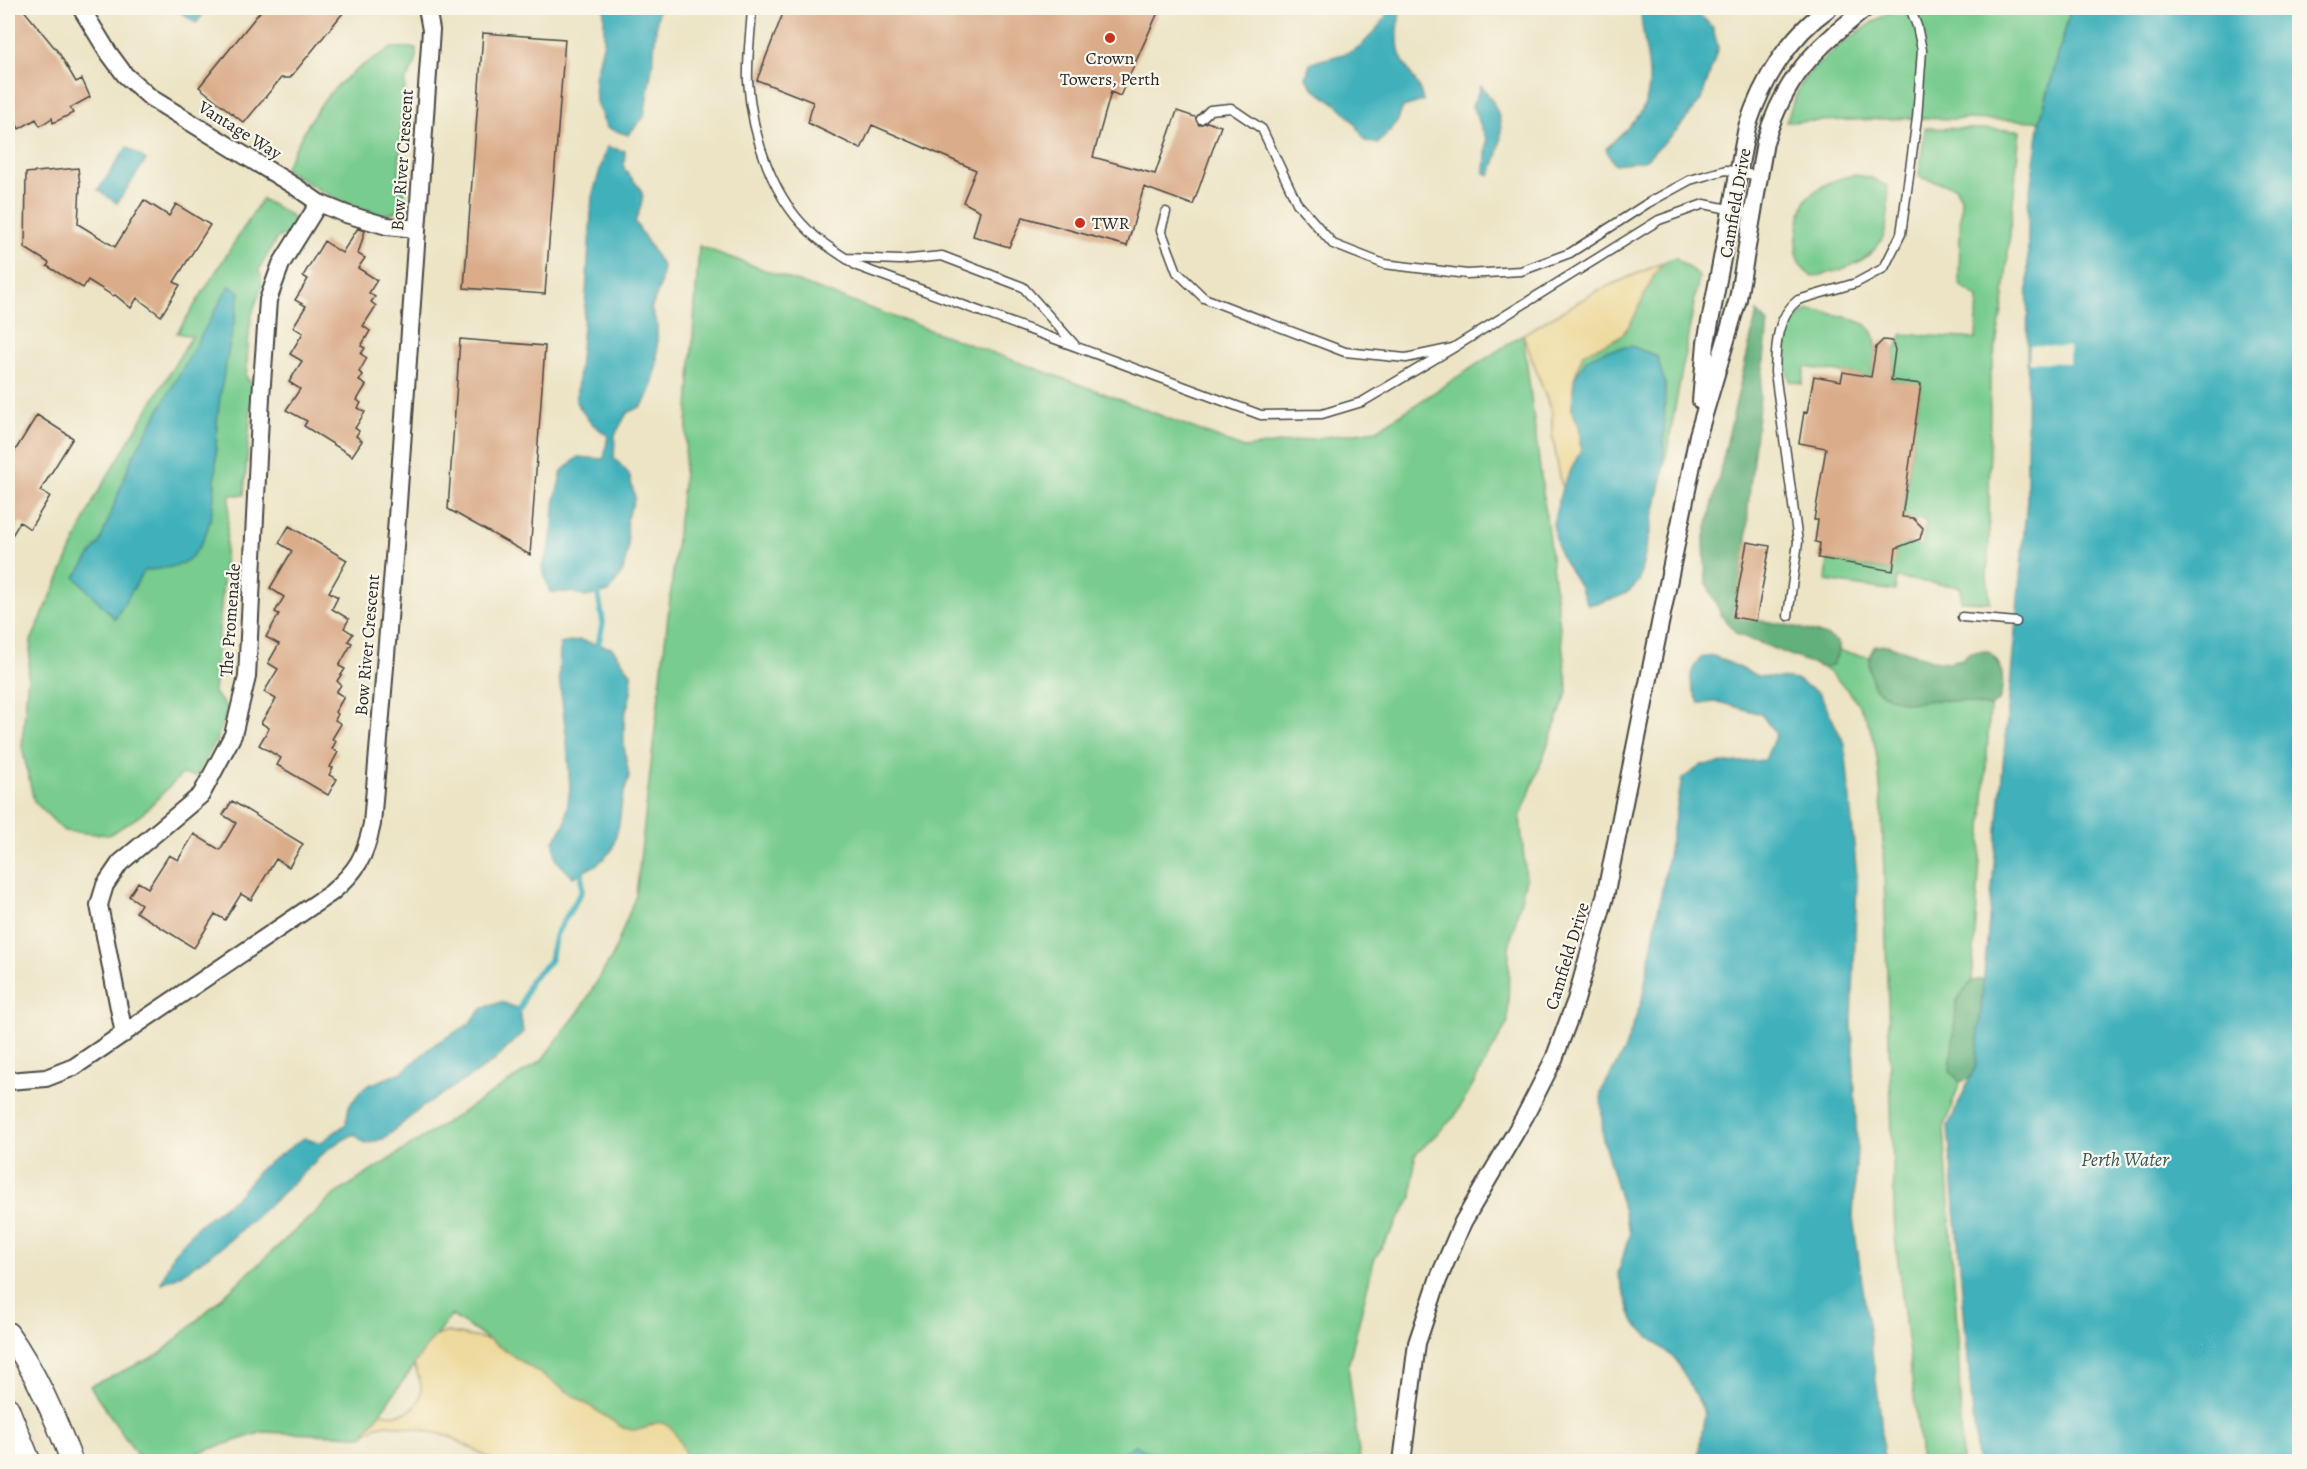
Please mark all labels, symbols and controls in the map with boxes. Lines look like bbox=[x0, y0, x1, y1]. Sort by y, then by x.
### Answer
marker: Crown Towers, Perth bbox=[1103, 31, 1117, 45]
place label: Crown Towers, Perth bbox=[1060, 46, 1160, 91]
street label: Bow River Crescent bbox=[385, 88, 419, 232]
street label: Vantage Way bbox=[193, 94, 287, 166]
street label: Camfield Drive bbox=[1714, 146, 1756, 260]
place label: TWR bbox=[1092, 211, 1130, 235]
marker: TWR bbox=[1073, 216, 1087, 230]
street label: The Promenade bbox=[214, 562, 246, 678]
street label: Bow River Crescent bbox=[349, 573, 385, 717]
street label: Camfield Drive bbox=[1539, 899, 1595, 1013]
water label: Perth Water bbox=[2081, 1146, 2170, 1173]

